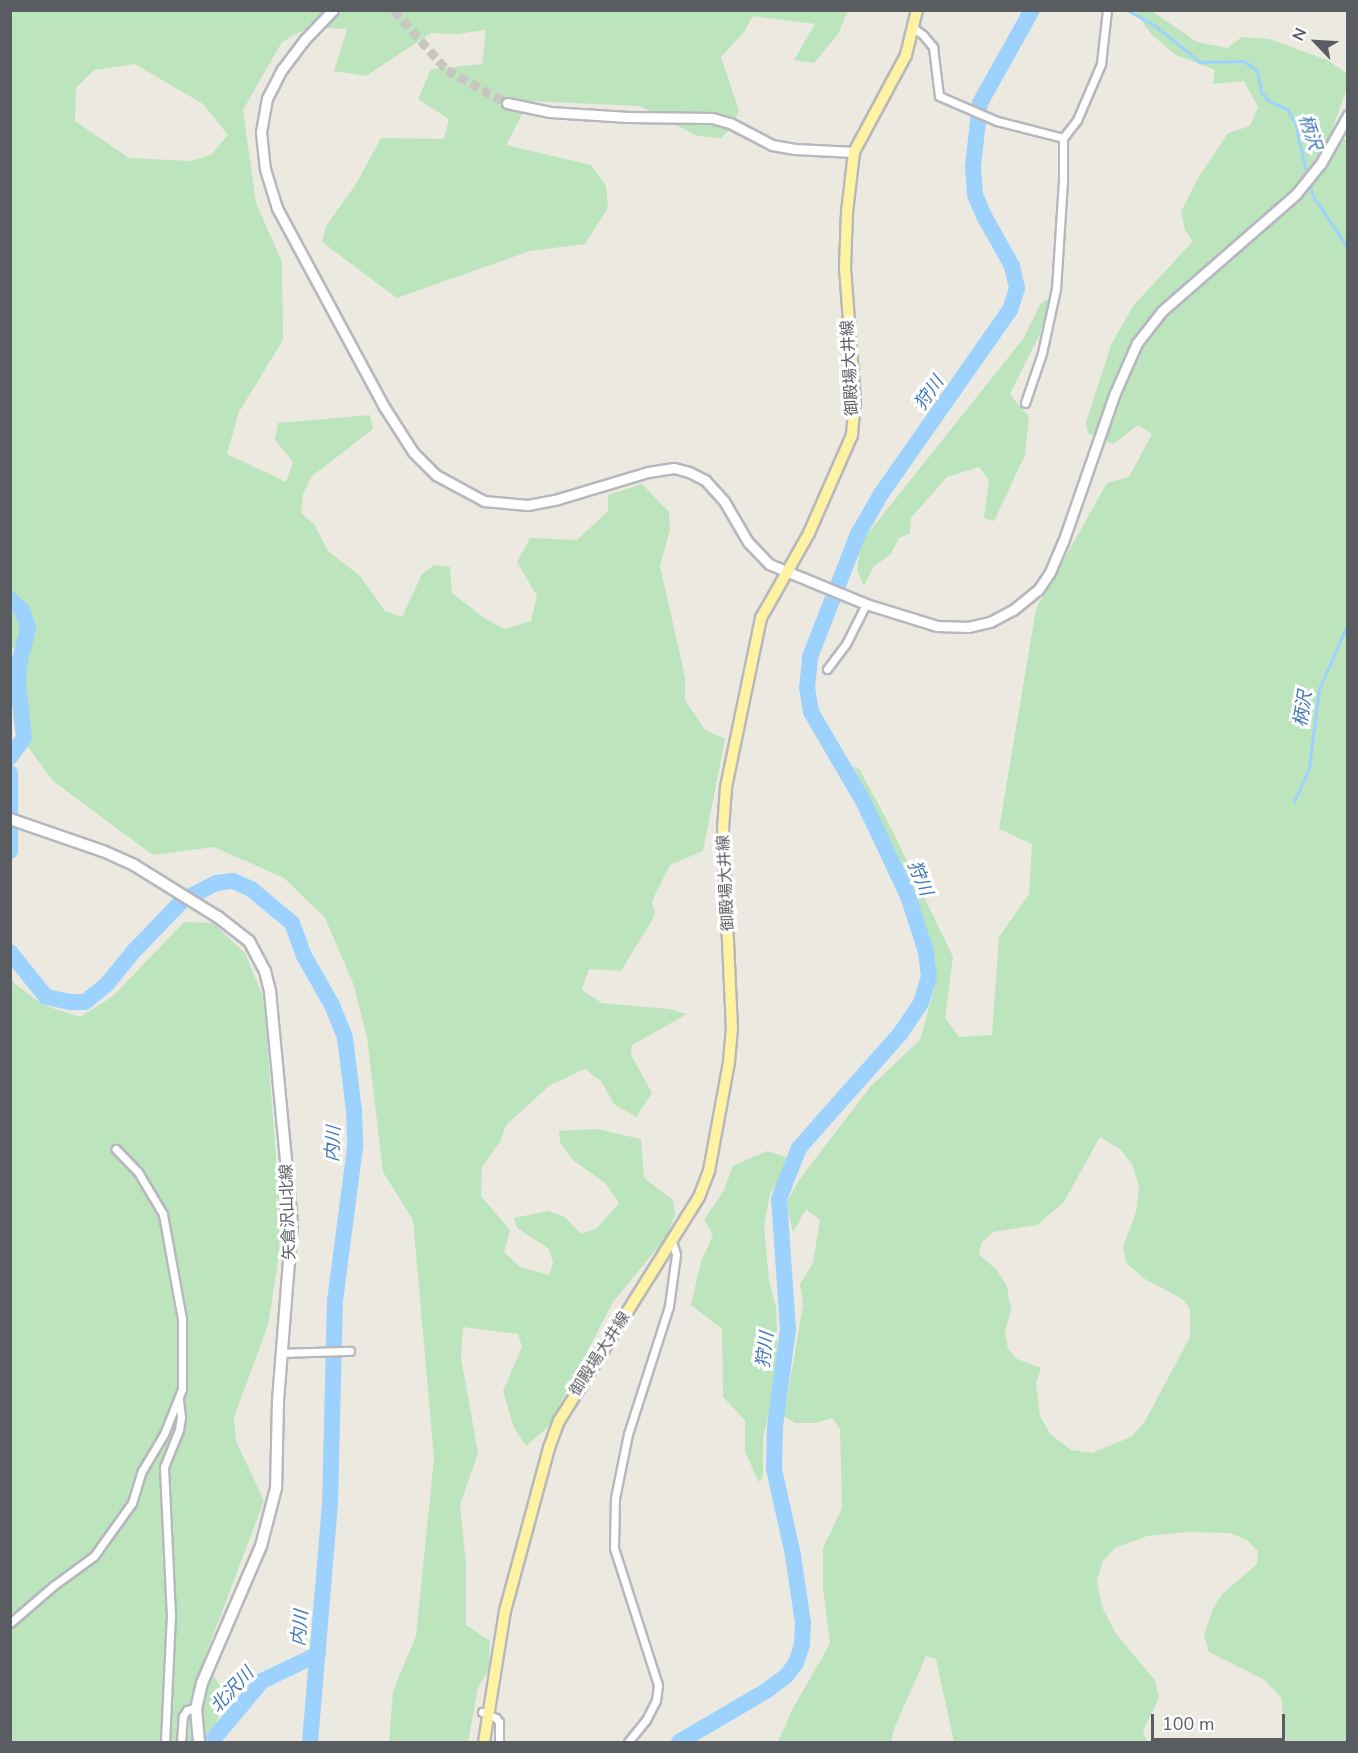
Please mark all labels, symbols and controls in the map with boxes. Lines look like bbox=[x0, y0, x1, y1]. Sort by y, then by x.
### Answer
north arrow bbox=[1286, 12, 1346, 72]
text: N bbox=[1287, 24, 1312, 44]
water label: 柄沢 bbox=[1294, 112, 1326, 152]
street label: 御殿場大井線 bbox=[838, 320, 862, 416]
water label: 狩川 bbox=[910, 372, 948, 414]
water label: 柄沢 bbox=[1290, 690, 1316, 728]
street label: 御殿場大井線 bbox=[714, 835, 738, 931]
water label: 狩川 bbox=[903, 857, 937, 899]
water label: 内川 bbox=[321, 1125, 345, 1163]
street label: 矢倉沢山北線 bbox=[277, 1164, 299, 1260]
street label: 御殿場大井線 bbox=[566, 1309, 634, 1399]
water label: 狩川 bbox=[752, 1331, 778, 1369]
water label: 内川 bbox=[288, 1609, 312, 1647]
water label: 北沢川 bbox=[206, 1663, 258, 1717]
scale bar bbox=[1154, 1702, 1288, 1740]
text: 100 m bbox=[1162, 1712, 1214, 1736]

